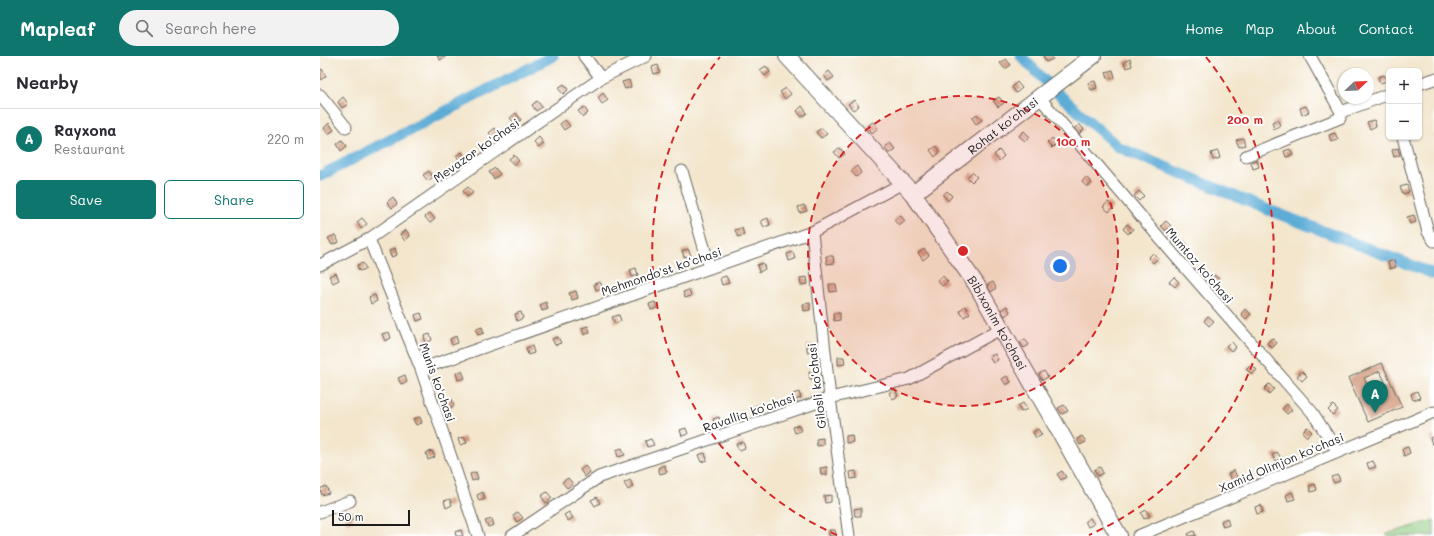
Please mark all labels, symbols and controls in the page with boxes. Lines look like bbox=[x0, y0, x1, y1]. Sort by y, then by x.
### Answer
search box bbox=[119, 10, 399, 46]
text: Mapleaf bbox=[20, 16, 95, 41]
icon: search bbox=[133, 17, 155, 39]
text: Search here bbox=[165, 18, 257, 38]
text: Home bbox=[1185, 19, 1223, 38]
text: Map bbox=[1245, 19, 1274, 38]
text: About bbox=[1296, 19, 1337, 38]
text: Contact bbox=[1359, 19, 1414, 38]
north arrow bbox=[1338, 68, 1374, 104]
map controls bbox=[1386, 68, 1422, 140]
button: + bbox=[1386, 68, 1422, 104]
text: Nearby bbox=[16, 71, 78, 93]
street label: Rohat ko'chasi bbox=[964, 93, 1041, 158]
button: − bbox=[1386, 104, 1422, 140]
text: 200 m bbox=[1227, 111, 1263, 127]
street label: Mevazor ko'chasi bbox=[430, 114, 522, 186]
text: Rayxona bbox=[54, 120, 117, 140]
text: A bbox=[24, 130, 34, 147]
text: 220 m bbox=[267, 130, 304, 147]
text: 100 m bbox=[1056, 133, 1090, 149]
text: Restaurant bbox=[54, 140, 125, 157]
button: Save bbox=[16, 180, 156, 219]
button: Share bbox=[164, 180, 304, 219]
street label: Mumtoz ko'chasi bbox=[1163, 224, 1237, 306]
street label: Mehmondo'st ko'chasi bbox=[599, 243, 723, 299]
centre of rings bbox=[956, 244, 970, 258]
your location bbox=[1050, 256, 1070, 276]
street label: Bibixonim ko'chasi bbox=[964, 272, 1031, 373]
street label: Munis ko'chasi bbox=[416, 340, 460, 424]
street label: Gilosli ko'chasi bbox=[803, 342, 829, 430]
pin: A bbox=[1362, 380, 1388, 413]
street label: Ravalliq ko'chasi bbox=[700, 389, 798, 435]
street label: Xamid Olimjon ko'chasi bbox=[1216, 428, 1346, 496]
scale bar bbox=[332, 508, 410, 527]
text: 50 m bbox=[338, 509, 364, 524]

